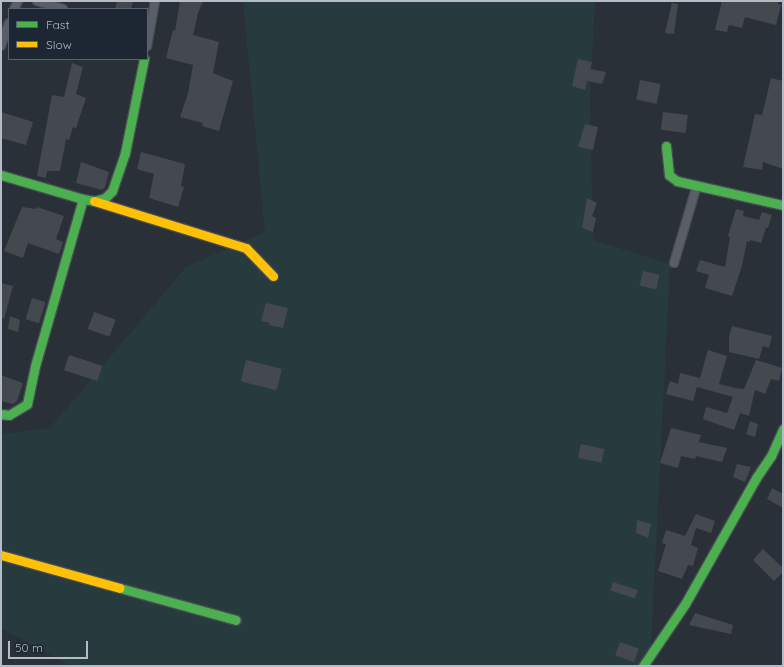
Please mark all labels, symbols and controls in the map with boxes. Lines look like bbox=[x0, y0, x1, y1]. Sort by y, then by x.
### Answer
legend bbox=[8, 8, 148, 60]
text: Fast bbox=[46, 17, 70, 32]
text: Slow bbox=[46, 37, 72, 52]
scale bar bbox=[10, 633, 90, 659]
text: 50 m bbox=[15, 640, 43, 655]

